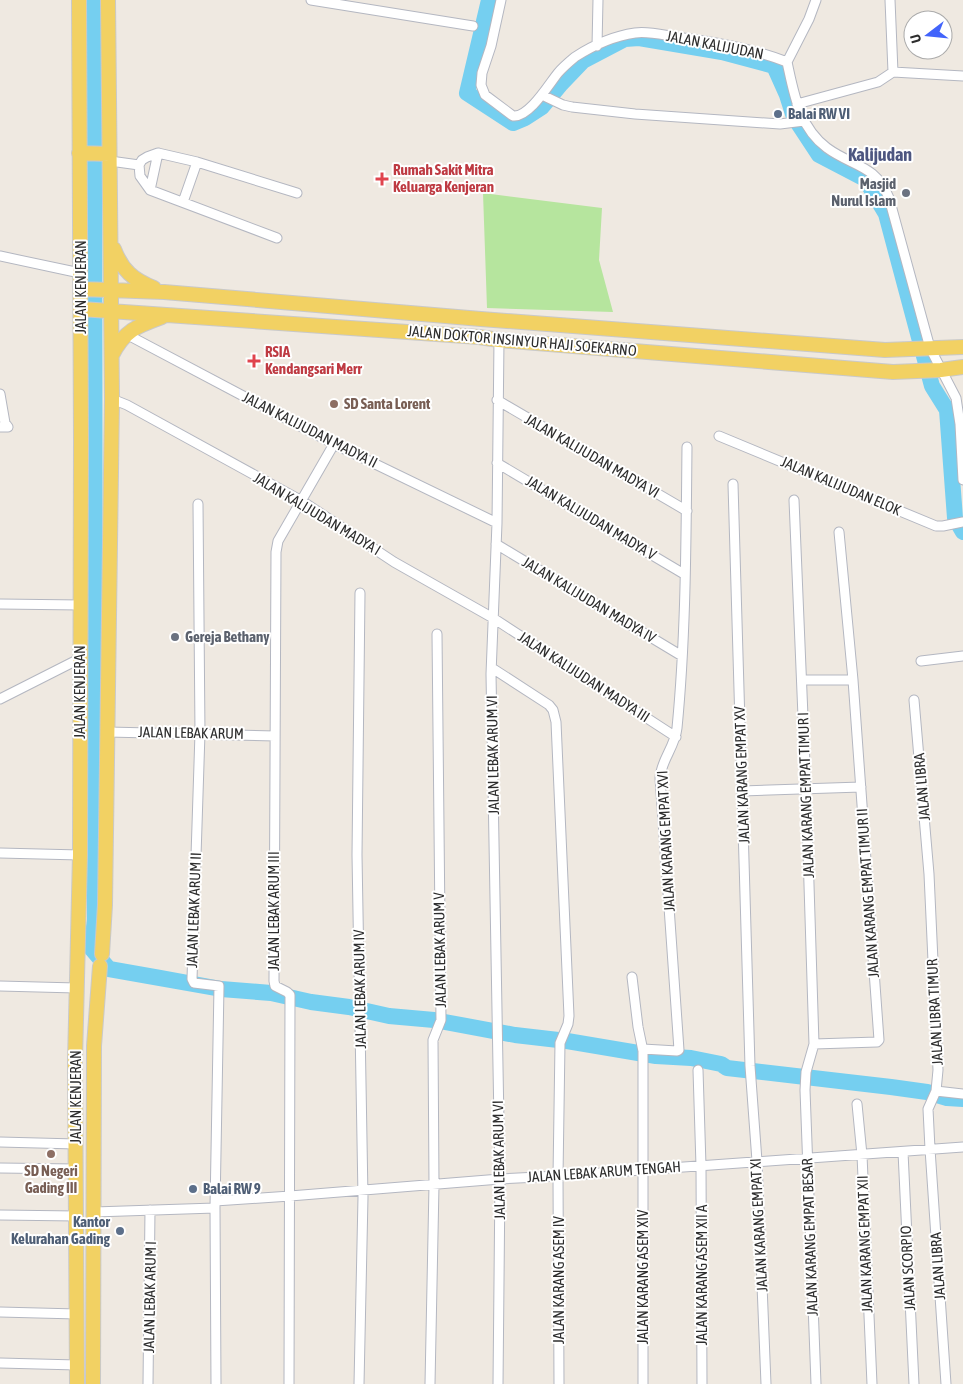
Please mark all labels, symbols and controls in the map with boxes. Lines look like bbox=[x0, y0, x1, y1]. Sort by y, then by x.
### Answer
north arrow bbox=[903, 10, 953, 60]
street label: JALAN KALIJUDAN bbox=[665, 27, 765, 62]
text: U bbox=[907, 32, 924, 45]
place label: Balai RW VI bbox=[788, 105, 850, 122]
marker: Balai RW VI bbox=[772, 108, 784, 120]
district label: Kalijudan bbox=[848, 144, 912, 165]
place label: Rumah Sakit Mitra Keluarga Kenjeran bbox=[393, 161, 494, 195]
marker: Rumah Sakit Mitra Keluarga Kenjeran bbox=[375, 172, 389, 186]
place label: Masjid Nurul Islam bbox=[831, 175, 896, 209]
marker: Masjid Nurul Islam bbox=[900, 187, 912, 199]
street label: JALAN KENJERAN bbox=[72, 240, 89, 334]
street label: JALAN DOKTOR INSINYUR HAJI SOEKARNO bbox=[407, 322, 638, 359]
place label: RSIA Kendangsari Merr bbox=[265, 343, 362, 377]
marker: RSIA Kendangsari Merr bbox=[247, 354, 261, 368]
street label: JALAN KALIJUDAN MADYA II bbox=[240, 388, 381, 471]
place label: SD Santa Lorent bbox=[344, 395, 431, 412]
marker: SD Santa Lorent bbox=[328, 398, 340, 410]
street label: JALAN KALIJUDAN MADYA VI bbox=[522, 410, 663, 501]
street label: JALAN KALIJUDAN ELOK bbox=[779, 453, 904, 519]
street label: JALAN KALIJUDAN MADYA I bbox=[251, 469, 384, 558]
street label: JALAN KALIJUDAN MADYA V bbox=[523, 472, 660, 564]
street label: JALAN KALIJUDAN MADYA IV bbox=[519, 553, 660, 647]
place label: Gereja Bethany bbox=[185, 628, 270, 645]
street label: JALAN KALIJUDAN MADYA III bbox=[515, 628, 653, 725]
marker: Gereja Bethany bbox=[169, 631, 181, 643]
street label: JALAN KENJERAN bbox=[71, 645, 88, 739]
street label: JALAN LEBAK ARUM VI bbox=[483, 695, 502, 815]
street label: JALAN KARANG EMPAT XV bbox=[731, 705, 752, 844]
street label: JALAN KARANG EMPAT TIMUR I bbox=[794, 712, 817, 878]
street label: JALAN LEBAK ARUM bbox=[138, 723, 244, 742]
street label: JALAN LIBRA bbox=[910, 752, 933, 822]
street label: JALAN KARANG EMPAT XVI bbox=[653, 770, 678, 912]
street label: JALAN KARANG EMPAT TIMUR II bbox=[853, 808, 882, 978]
street label: JALAN LEBAK ARUM III bbox=[265, 851, 282, 971]
street label: JALAN LEBAK ARUM II bbox=[183, 852, 204, 968]
street label: JALAN LEBAK ARUM V bbox=[430, 892, 449, 1008]
street label: JALAN LEBAK ARUM IV bbox=[350, 929, 369, 1049]
street label: JALAN LIBRA TIMUR bbox=[923, 958, 946, 1066]
street label: JALAN KENJERAN bbox=[67, 1050, 84, 1144]
street label: JALAN LEBAK ARUM VI bbox=[489, 1100, 508, 1220]
marker: SD Negeri Gading III bbox=[45, 1148, 57, 1160]
street label: JALAN KARANG EMPAT BESAR bbox=[798, 1157, 821, 1316]
street label: JALAN LEBAK ARUM TENGAH bbox=[527, 1158, 681, 1185]
street label: JALAN KARANG EMPAT XI bbox=[747, 1158, 770, 1292]
place label: SD Negeri Gading III bbox=[24, 1162, 78, 1196]
street label: JALAN KARANG EMPAT XII bbox=[854, 1175, 875, 1313]
place label: Balai RW 9 bbox=[203, 1180, 261, 1197]
marker: Balai RW 9 bbox=[187, 1183, 199, 1195]
street label: JALAN KARANG ASEM XII A bbox=[693, 1204, 710, 1345]
street label: JALAN KARANG ASEM XIV bbox=[634, 1209, 651, 1344]
place label: Kantor Kelurahan Gading bbox=[11, 1213, 111, 1247]
street label: JALAN KARANG ASEM IV bbox=[550, 1215, 567, 1344]
marker: Kantor Kelurahan Gading bbox=[114, 1225, 126, 1237]
street label: JALAN SCORPIO bbox=[897, 1225, 918, 1311]
street label: JALAN LIBRA bbox=[927, 1231, 948, 1300]
street label: JALAN LEBAK ARUM I bbox=[140, 1241, 159, 1353]

